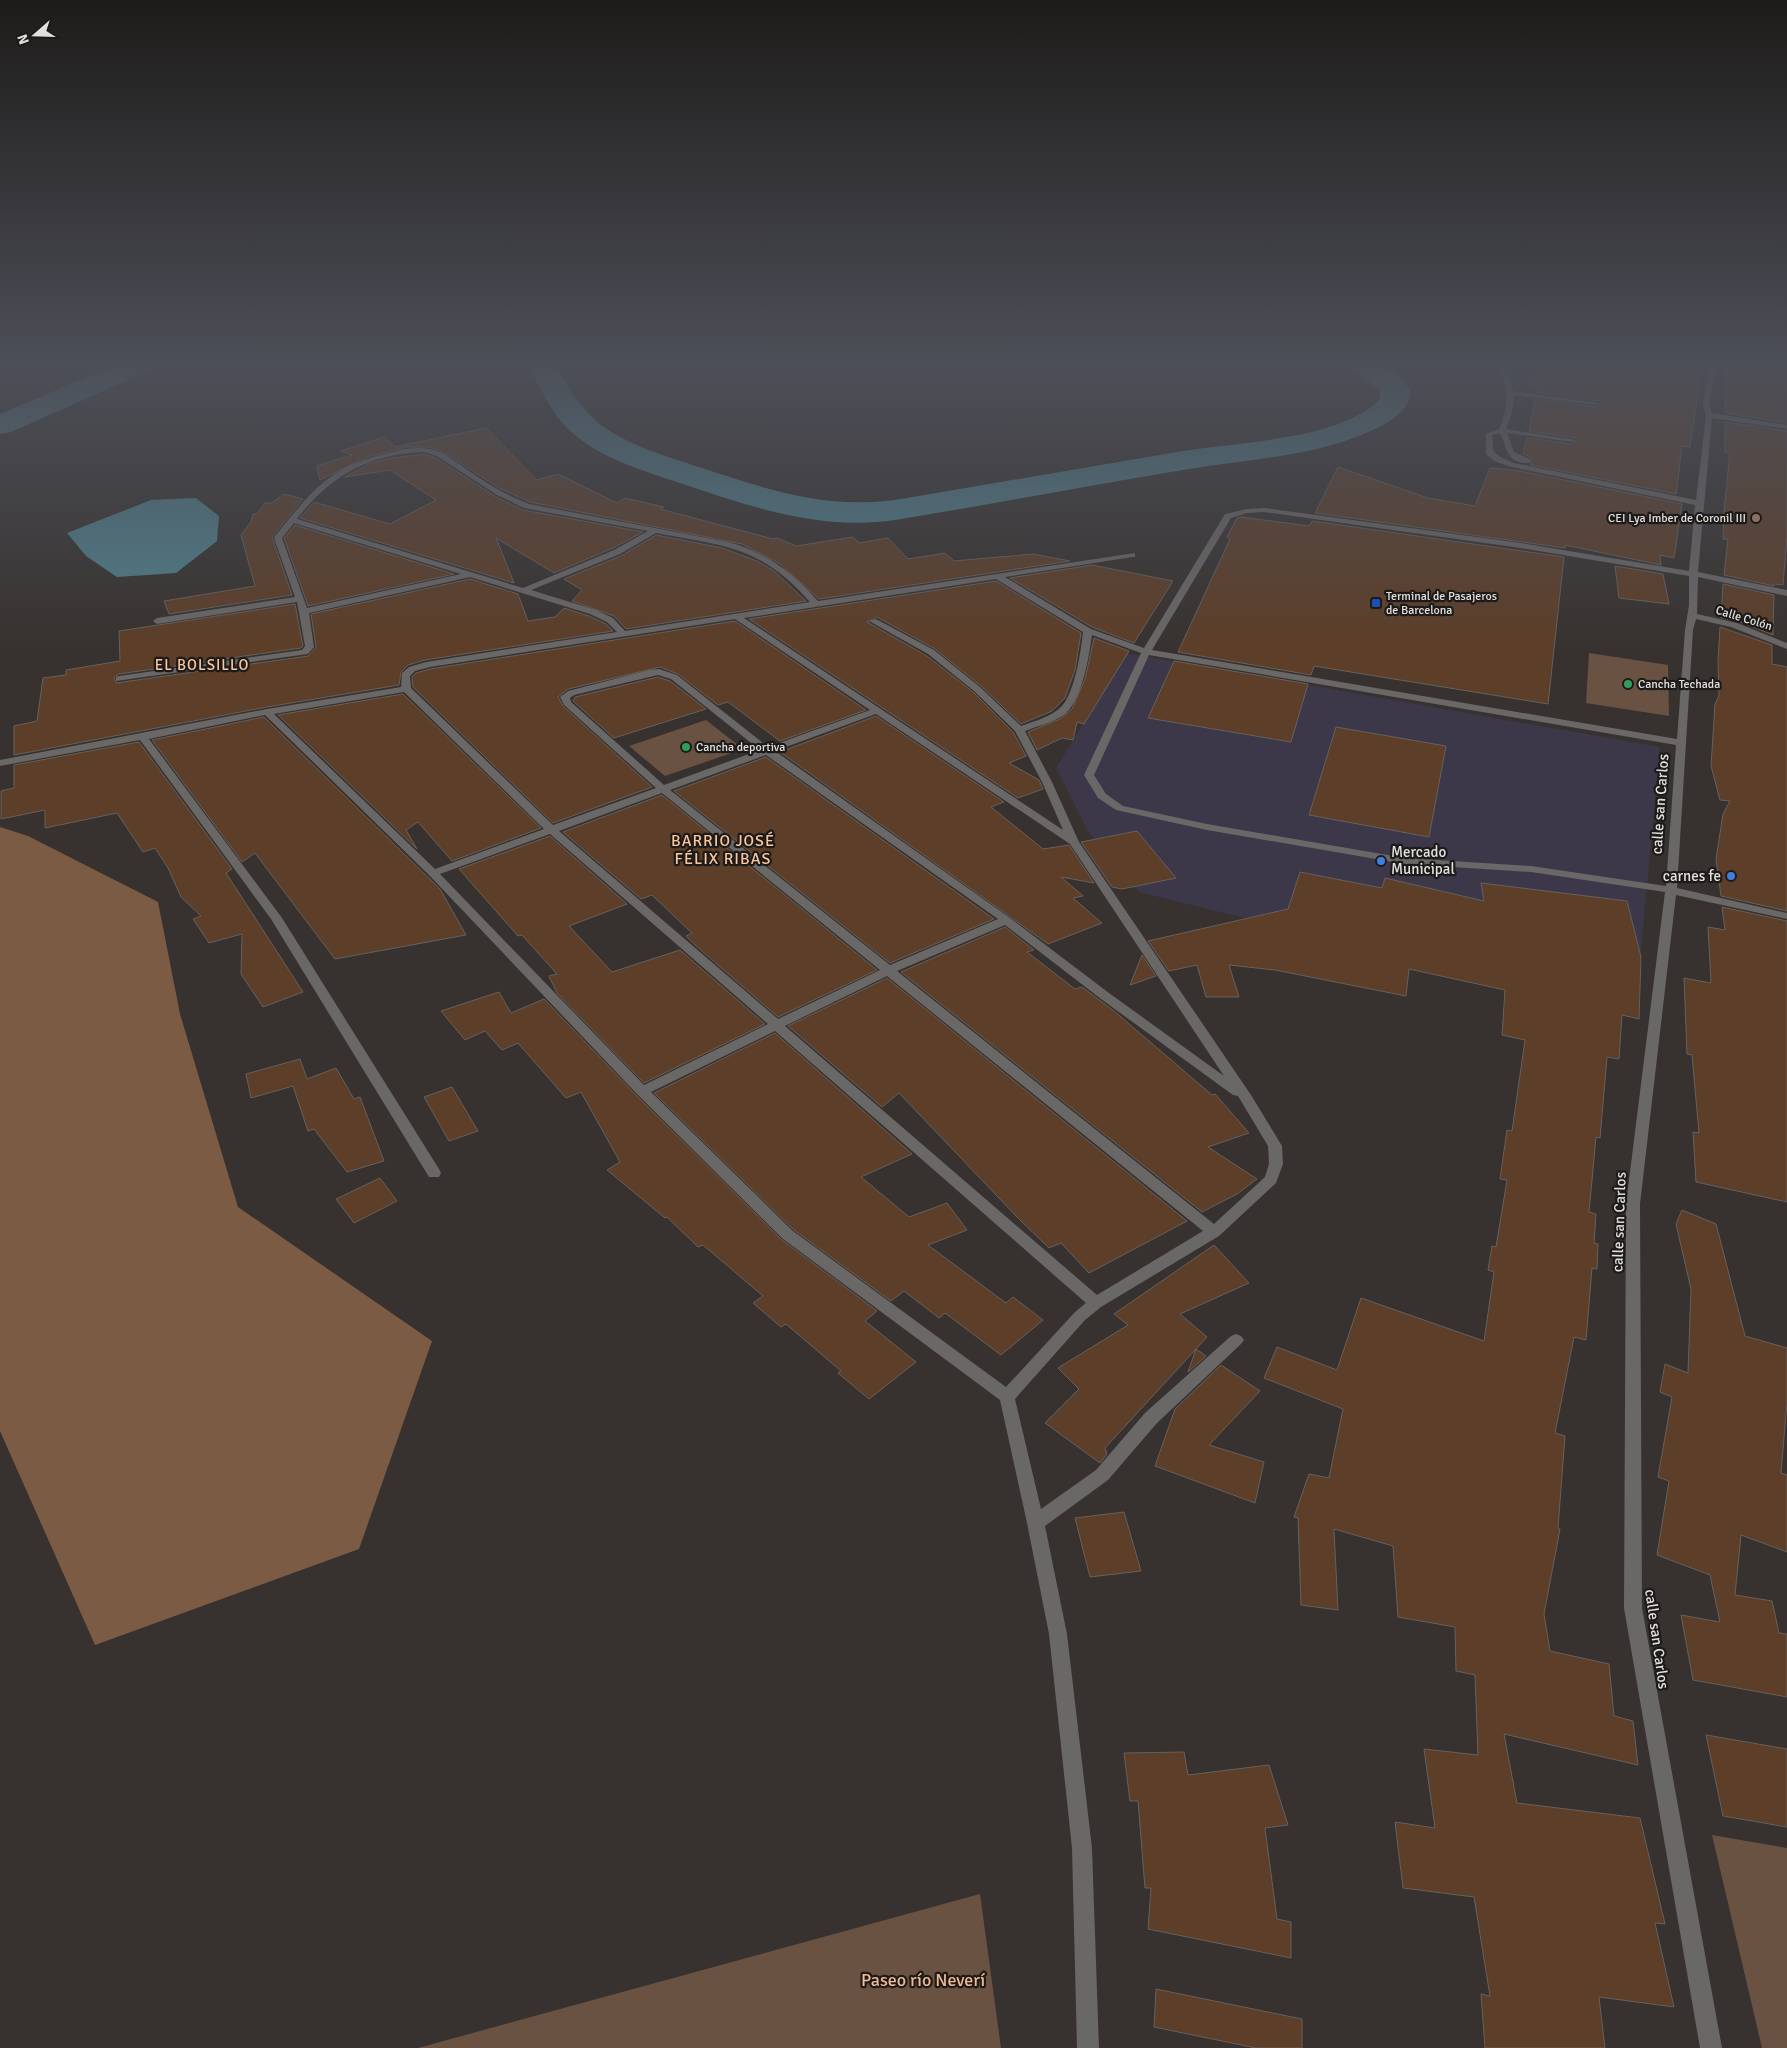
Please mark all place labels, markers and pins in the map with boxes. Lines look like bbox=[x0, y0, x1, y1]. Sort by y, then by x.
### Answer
place label: CEI Lya Imber de Coronil III bbox=[1608, 511, 1746, 526]
marker: CEI Lya Imber de Coronil III bbox=[1750, 512, 1762, 524]
place label: Terminal de Pasajeros de Barcelona bbox=[1386, 589, 1497, 618]
marker: Terminal de Pasajeros de Barcelona bbox=[1370, 597, 1382, 609]
place label: Cancha Techada bbox=[1638, 677, 1720, 692]
marker: Cancha Techada bbox=[1622, 678, 1634, 690]
place label: Cancha deportiva bbox=[696, 740, 785, 755]
marker: Cancha deportiva bbox=[680, 741, 692, 753]
place label: Mercado Municipal bbox=[1391, 843, 1455, 878]
marker: Mercado Municipal bbox=[1375, 855, 1387, 867]
place label: carnes fe bbox=[1663, 867, 1721, 885]
marker: carnes fe bbox=[1725, 870, 1737, 882]

